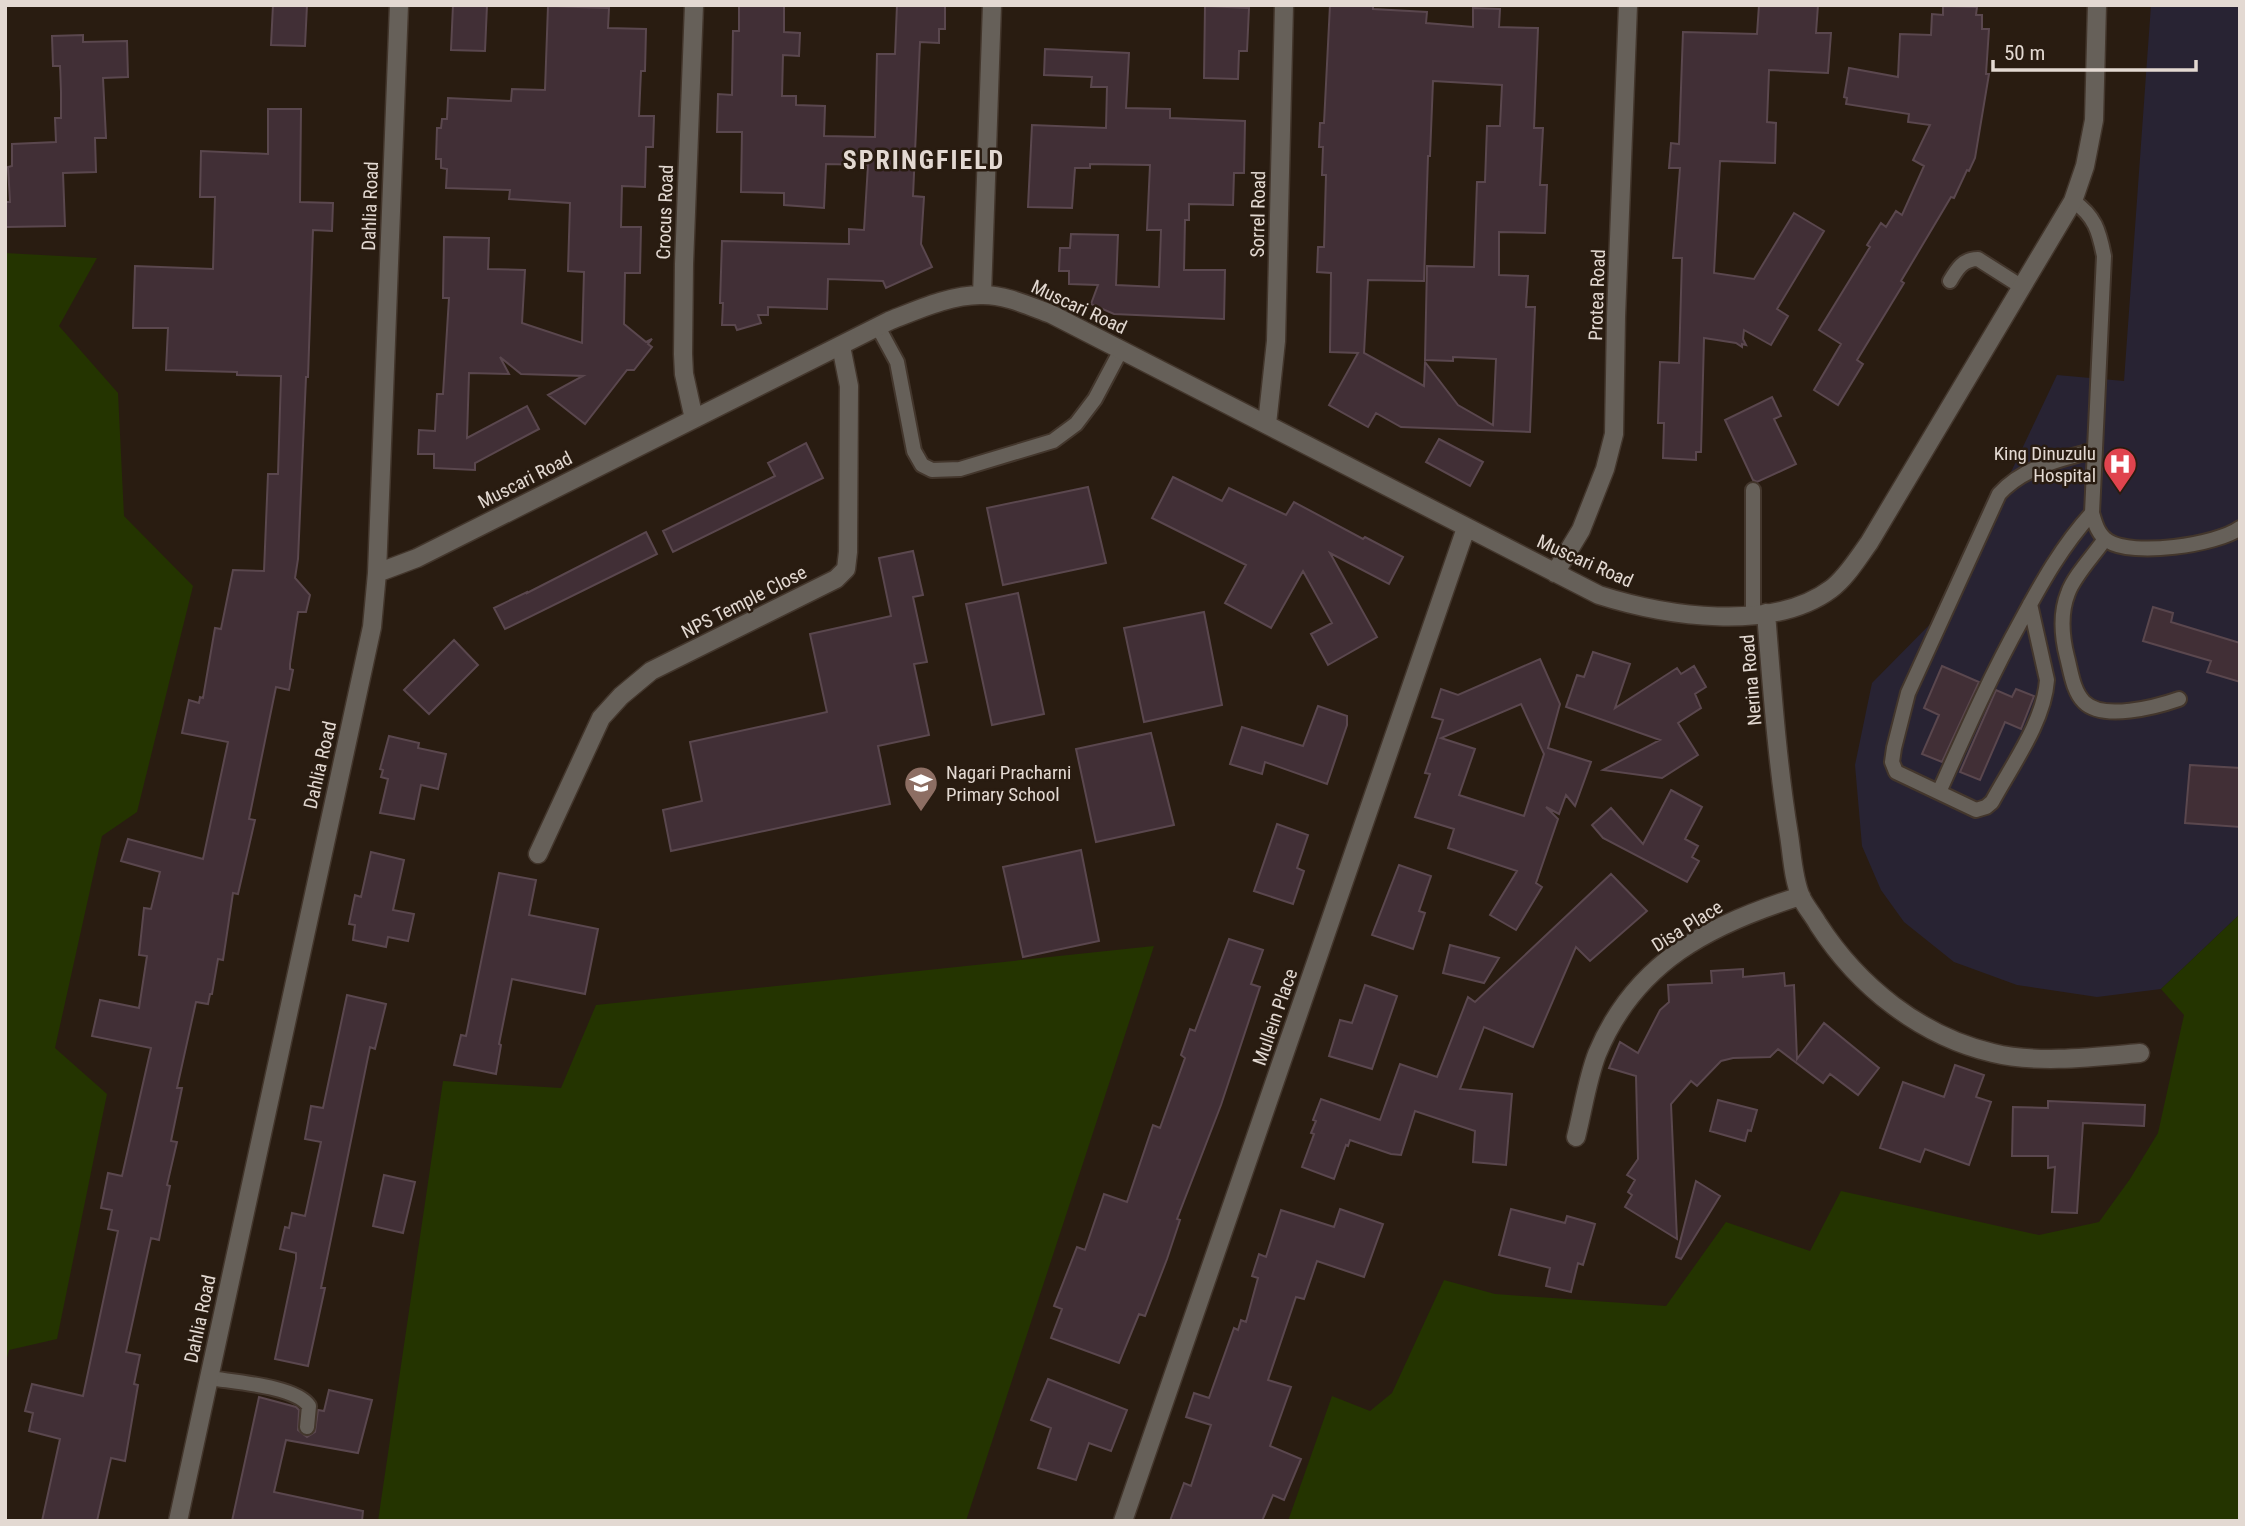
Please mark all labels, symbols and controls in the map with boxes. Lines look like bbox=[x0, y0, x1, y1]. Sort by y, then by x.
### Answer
scale bar bbox=[1993, 28, 2196, 72]
text: 50 m bbox=[2004, 41, 2045, 65]
district label: SPRINGFIELD bbox=[843, 145, 1005, 175]
street label: Dahlia Road bbox=[357, 161, 383, 251]
street label: Crocus Road bbox=[652, 164, 678, 260]
street label: Sorrel Road bbox=[1246, 171, 1270, 257]
street label: Protea Road bbox=[1584, 249, 1610, 341]
street label: Muscari Road bbox=[1028, 275, 1130, 339]
place label: King Dinuzulu Hospital bbox=[1994, 442, 2096, 487]
hospital icon: King Dinuzulu Hospital bbox=[2101, 445, 2139, 494]
street label: Muscari Road bbox=[474, 446, 576, 514]
street label: Muscari Road bbox=[1533, 530, 1637, 592]
street label: NPS Temple Close bbox=[677, 560, 811, 643]
street label: Nerina Road bbox=[1736, 633, 1766, 727]
street label: Dahlia Road bbox=[299, 719, 341, 811]
place label: Nagari Pracharni Primary School bbox=[946, 761, 1071, 806]
school or university icon: Nagari Pracharni Primary School bbox=[902, 764, 940, 813]
street label: Disa Place bbox=[1647, 895, 1727, 957]
street label: Mullein Place bbox=[1248, 966, 1302, 1068]
street label: Dahlia Road bbox=[179, 1273, 221, 1365]

